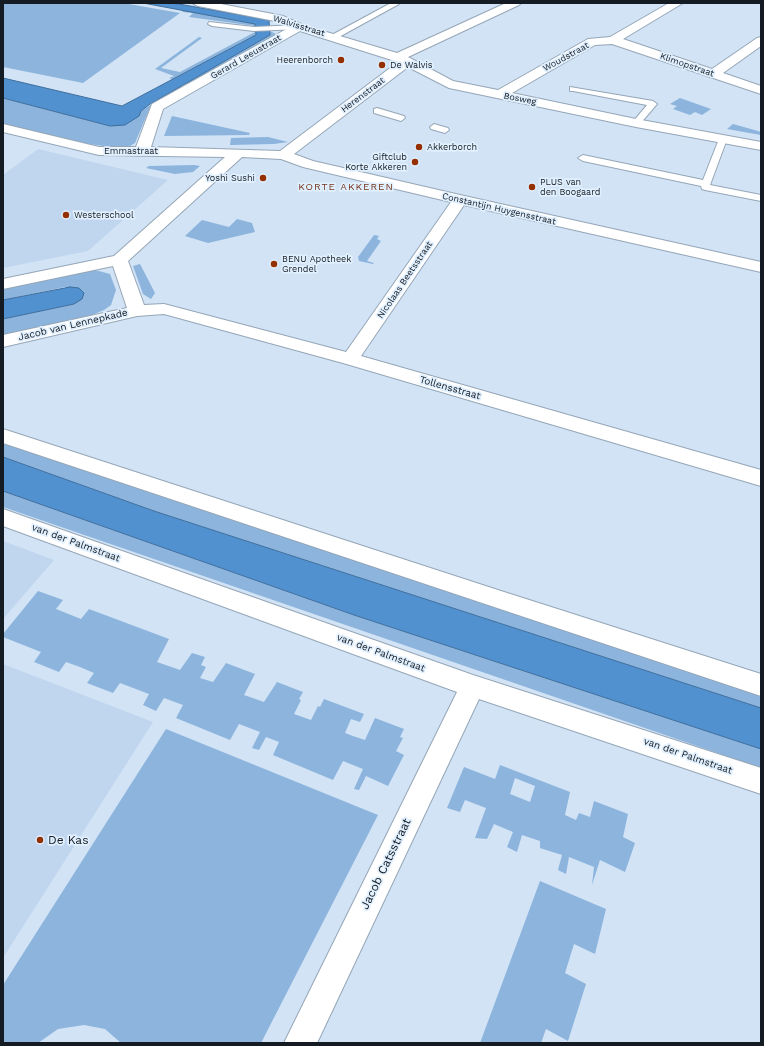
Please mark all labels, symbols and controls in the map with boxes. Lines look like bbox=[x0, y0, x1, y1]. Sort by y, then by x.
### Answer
street label: Walvisstraat bbox=[272, 13, 326, 39]
street label: Gerard Leeustraat bbox=[209, 32, 283, 82]
street label: Woudstraat bbox=[541, 40, 591, 74]
street label: Klimopstraat bbox=[659, 51, 715, 79]
place label: Heerenborch bbox=[277, 55, 333, 65]
marker: Heerenborch bbox=[336, 55, 346, 65]
marker: De Walvis bbox=[377, 60, 387, 70]
place label: De Walvis bbox=[390, 60, 433, 70]
street label: Herenstraat bbox=[339, 75, 387, 115]
street label: Bosweg bbox=[503, 91, 537, 107]
marker: Akkerborch bbox=[414, 142, 424, 152]
place label: Akkerborch bbox=[427, 142, 477, 152]
street label: Emmastraat bbox=[104, 146, 158, 156]
place label: Giftclub Korte Akkeren bbox=[345, 152, 407, 173]
marker: Giftclub Korte Akkeren bbox=[410, 157, 420, 167]
place label: Yoshi Sushi bbox=[205, 173, 255, 183]
marker: Yoshi Sushi bbox=[258, 173, 268, 183]
place label: PLUS van den Boogaard bbox=[540, 177, 600, 198]
district label: KORTE AKKEREN bbox=[298, 181, 394, 193]
marker: PLUS van den Boogaard bbox=[527, 182, 537, 192]
street label: Constantijn Huygensstraat bbox=[441, 191, 557, 227]
marker: Westerschool bbox=[61, 210, 71, 220]
place label: Westerschool bbox=[74, 210, 134, 220]
street label: Nicolaas Beetsstraat bbox=[375, 239, 435, 321]
place label: BENU Apotheek Grendel bbox=[282, 254, 351, 275]
marker: BENU Apotheek Grendel bbox=[269, 259, 279, 269]
street label: Jacob van Lennepkade bbox=[17, 307, 129, 343]
street label: Tollensstraat bbox=[418, 374, 482, 402]
street label: van der Palmstraat bbox=[30, 521, 122, 565]
street label: van der Palmstraat bbox=[335, 631, 427, 675]
street label: van der Palmstraat bbox=[642, 735, 734, 777]
street label: Jacob Catsstraat bbox=[358, 816, 414, 912]
place label: De Kas bbox=[48, 833, 88, 847]
marker: De Kas bbox=[35, 835, 45, 845]

